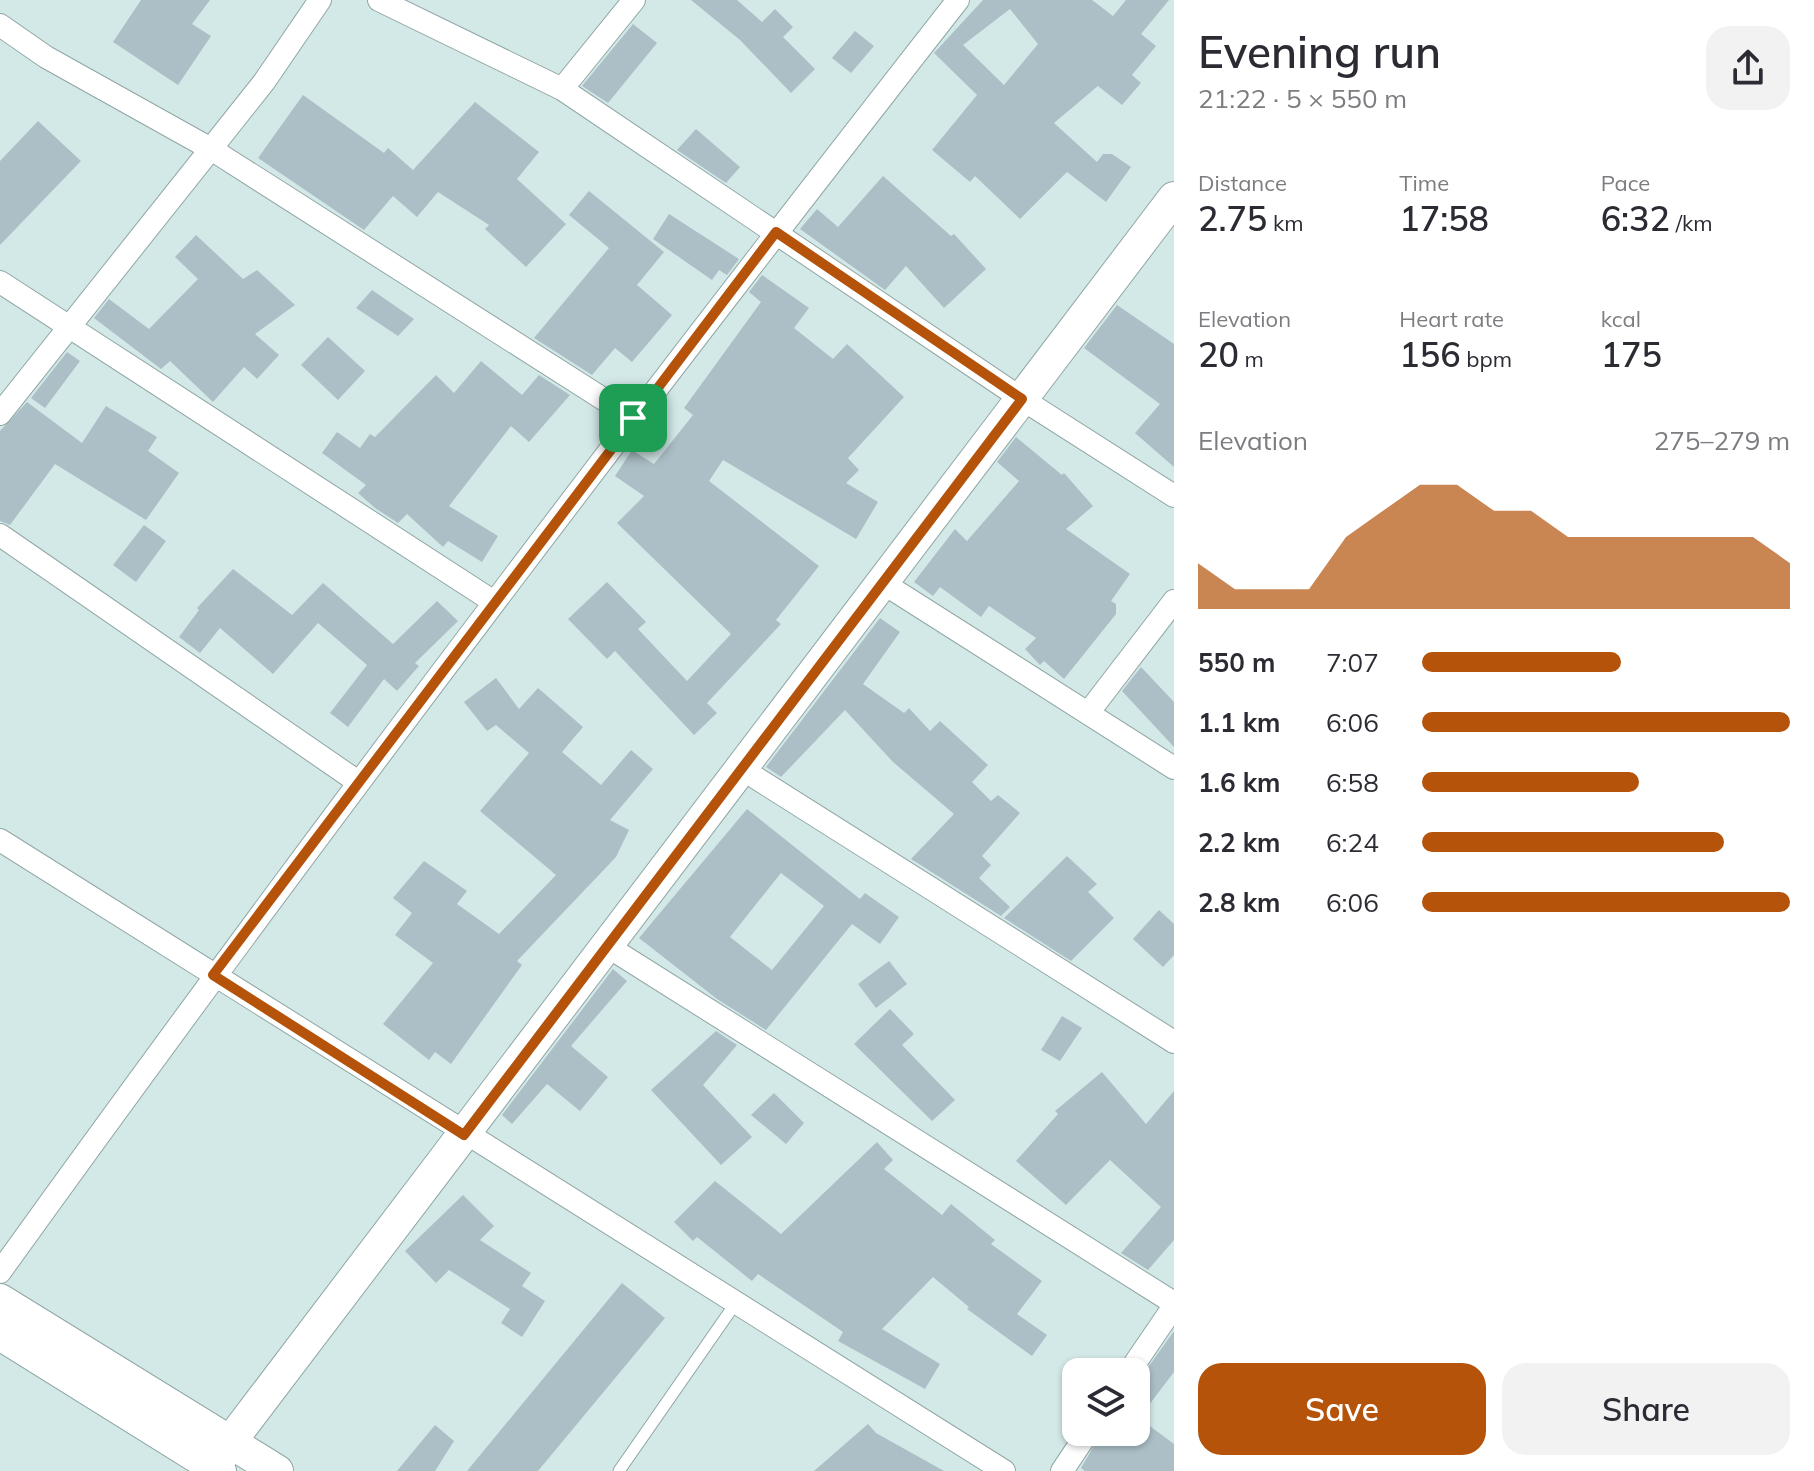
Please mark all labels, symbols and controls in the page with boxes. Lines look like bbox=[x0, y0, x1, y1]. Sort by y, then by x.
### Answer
text: Evening run bbox=[1198, 24, 1441, 79]
button: share bbox=[1706, 26, 1790, 110]
text: 21:22 · 5 × 550 m bbox=[1198, 82, 1407, 115]
text: Distance bbox=[1198, 169, 1287, 197]
text: Time bbox=[1399, 169, 1449, 197]
text: Pace bbox=[1601, 169, 1650, 197]
text: 2.75 bbox=[1198, 197, 1267, 240]
text: 17:58 bbox=[1399, 197, 1489, 240]
text: 6:32 bbox=[1601, 197, 1670, 240]
text: km bbox=[1267, 209, 1304, 237]
text: /km bbox=[1670, 209, 1713, 237]
text: Elevation bbox=[1198, 305, 1291, 333]
text: Heart rate bbox=[1399, 305, 1504, 333]
text: kcal bbox=[1601, 305, 1641, 333]
text: 20 bbox=[1198, 333, 1239, 376]
text: 156 bbox=[1399, 333, 1461, 376]
text: 175 bbox=[1601, 333, 1662, 376]
text: m bbox=[1239, 345, 1264, 373]
text: bpm bbox=[1461, 345, 1512, 373]
pin bbox=[599, 384, 667, 452]
icon: arrive bbox=[611, 396, 655, 440]
text: Elevation bbox=[1198, 424, 1308, 457]
text: 275–279 m bbox=[1654, 424, 1790, 457]
text: 550 m bbox=[1198, 646, 1275, 679]
text: 7:07 bbox=[1326, 646, 1379, 679]
text: 1.1 km bbox=[1198, 706, 1281, 739]
text: 6:06 bbox=[1326, 706, 1379, 739]
text: 1.6 km bbox=[1198, 766, 1281, 799]
text: 6:58 bbox=[1326, 766, 1379, 799]
text: 2.2 km bbox=[1198, 826, 1281, 859]
text: 6:24 bbox=[1326, 826, 1379, 859]
text: 2.8 km bbox=[1198, 886, 1281, 919]
text: 6:06 bbox=[1326, 886, 1379, 919]
map controls bbox=[1062, 1358, 1150, 1446]
button: layers bbox=[1062, 1358, 1150, 1446]
button: Save bbox=[1198, 1363, 1486, 1455]
button: Share bbox=[1502, 1363, 1790, 1455]

